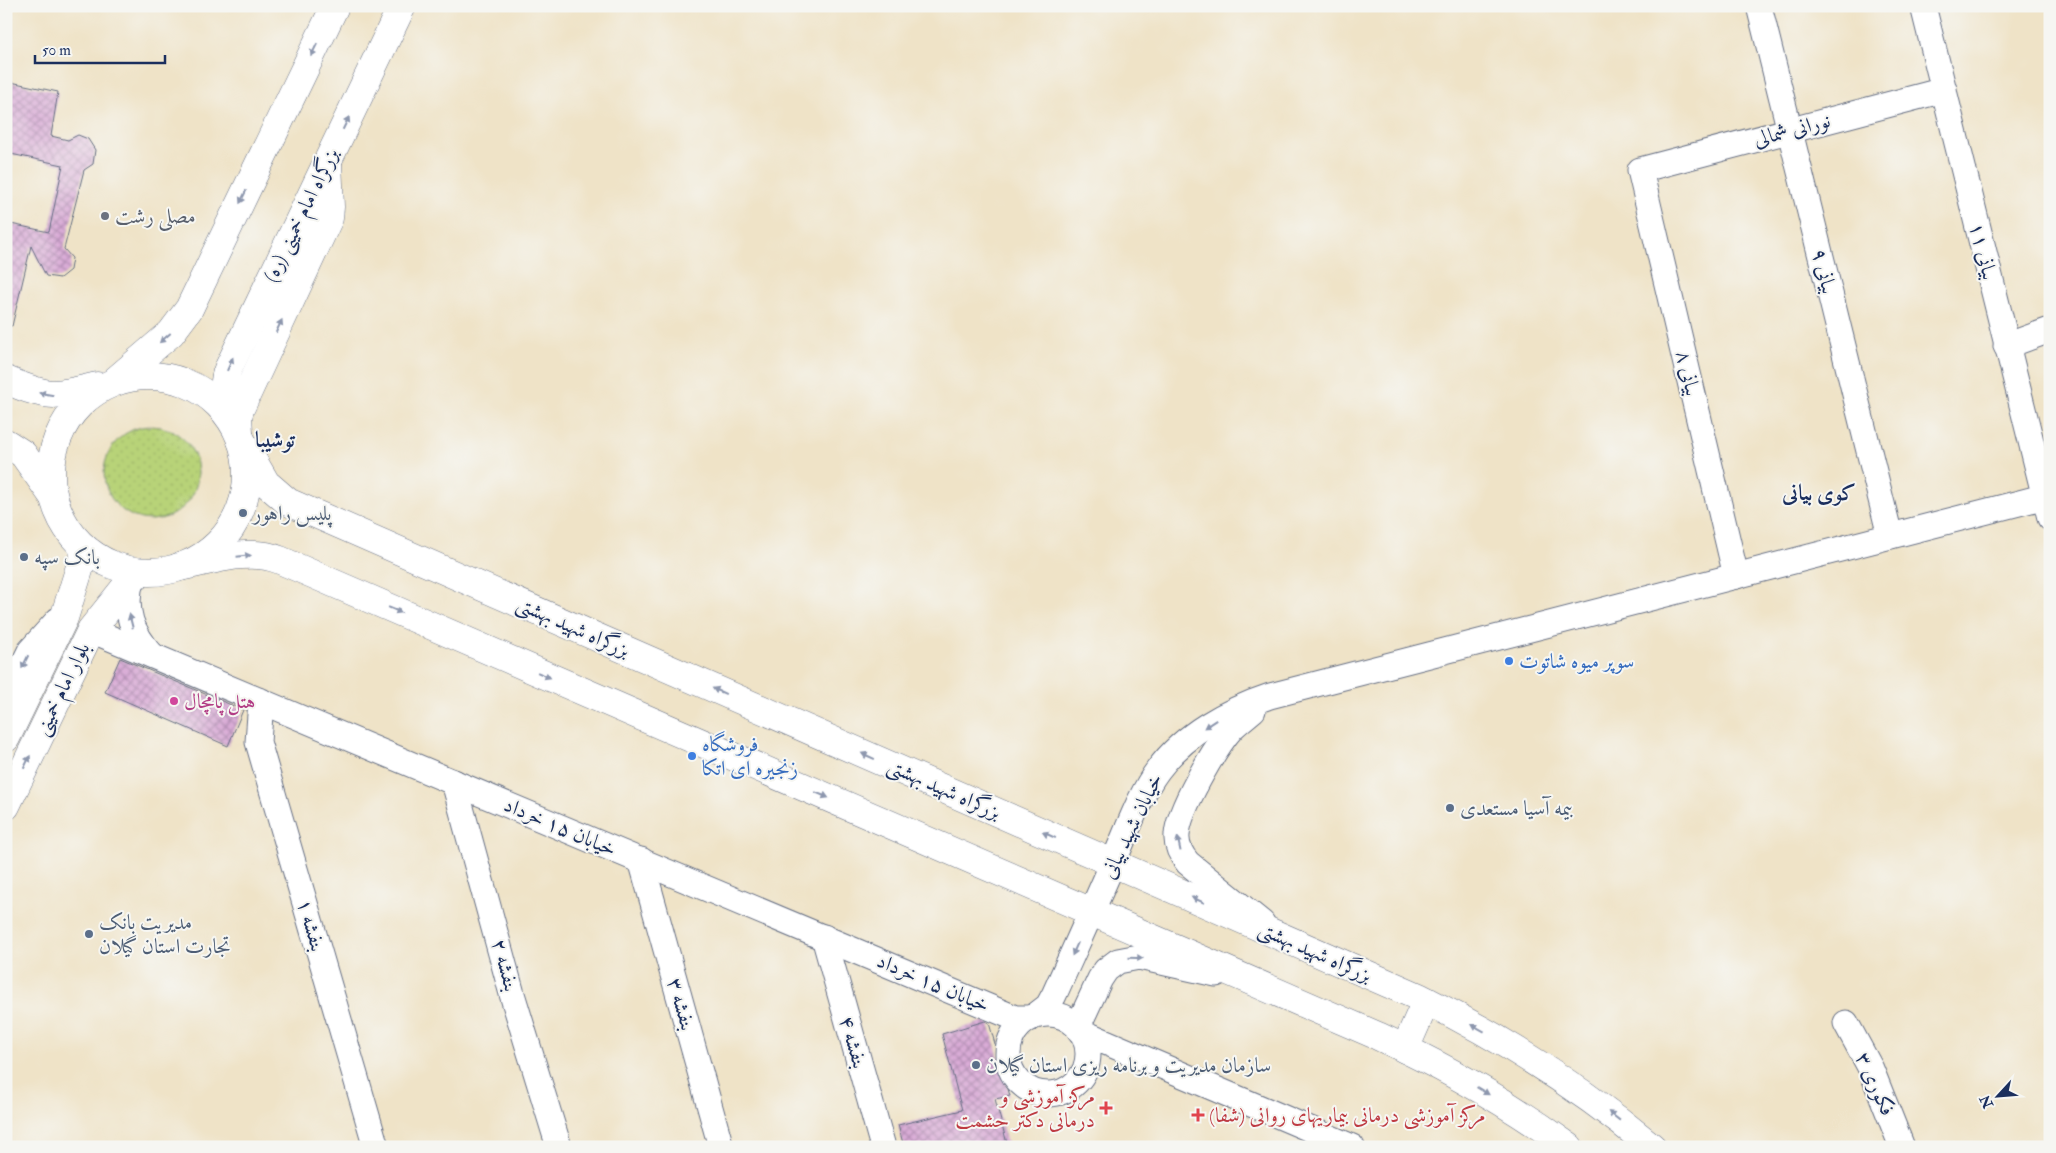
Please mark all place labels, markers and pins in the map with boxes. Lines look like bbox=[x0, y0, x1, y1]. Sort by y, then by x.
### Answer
place label: مصلی رشت bbox=[115, 203, 196, 232]
marker: مصلی رشت bbox=[99, 210, 111, 222]
place label: پلیس راهور bbox=[251, 500, 332, 528]
marker: پلیس راهور bbox=[237, 507, 249, 519]
place label: بانک سپه bbox=[34, 544, 100, 571]
marker: بانک سپه bbox=[18, 551, 30, 563]
place label: سوپر میوه شاتوت bbox=[1519, 648, 1634, 675]
marker: سوپر میوه شاتوت bbox=[1503, 655, 1515, 667]
place label: هتل پامچال bbox=[184, 688, 256, 716]
marker: هتل پامچال bbox=[168, 695, 180, 707]
place label: فروشگاه زنجیره ای اتکا bbox=[702, 731, 798, 782]
marker: فروشگاه زنجیره ای اتکا bbox=[686, 750, 698, 762]
place label: بیمه آسیا مستعدی bbox=[1460, 795, 1574, 822]
marker: بیمه آسیا مستعدی bbox=[1444, 802, 1456, 814]
place label: مدیریت بانک تجارت استان گیلان bbox=[99, 909, 231, 960]
marker: مدیریت بانک تجارت استان گیلان bbox=[83, 928, 95, 940]
place label: سازمان مدیریت و برنامه ریزی استان گیلان bbox=[986, 1052, 1271, 1079]
marker: سازمان مدیریت و برنامه ریزی استان گیلان bbox=[970, 1059, 982, 1071]
place label: مرکز آموزشی و ‌درمانی دکتر حشمت bbox=[955, 1083, 1095, 1134]
marker: مرکز آموزشی و ‌درمانی دکتر حشمت bbox=[1099, 1101, 1113, 1115]
place label: (مرکز آموزشی درمانی بیماریهای روانی (شفا bbox=[1209, 1102, 1486, 1130]
marker: (مرکز آموزشی درمانی بیماریهای روانی (شفا bbox=[1191, 1108, 1205, 1122]

